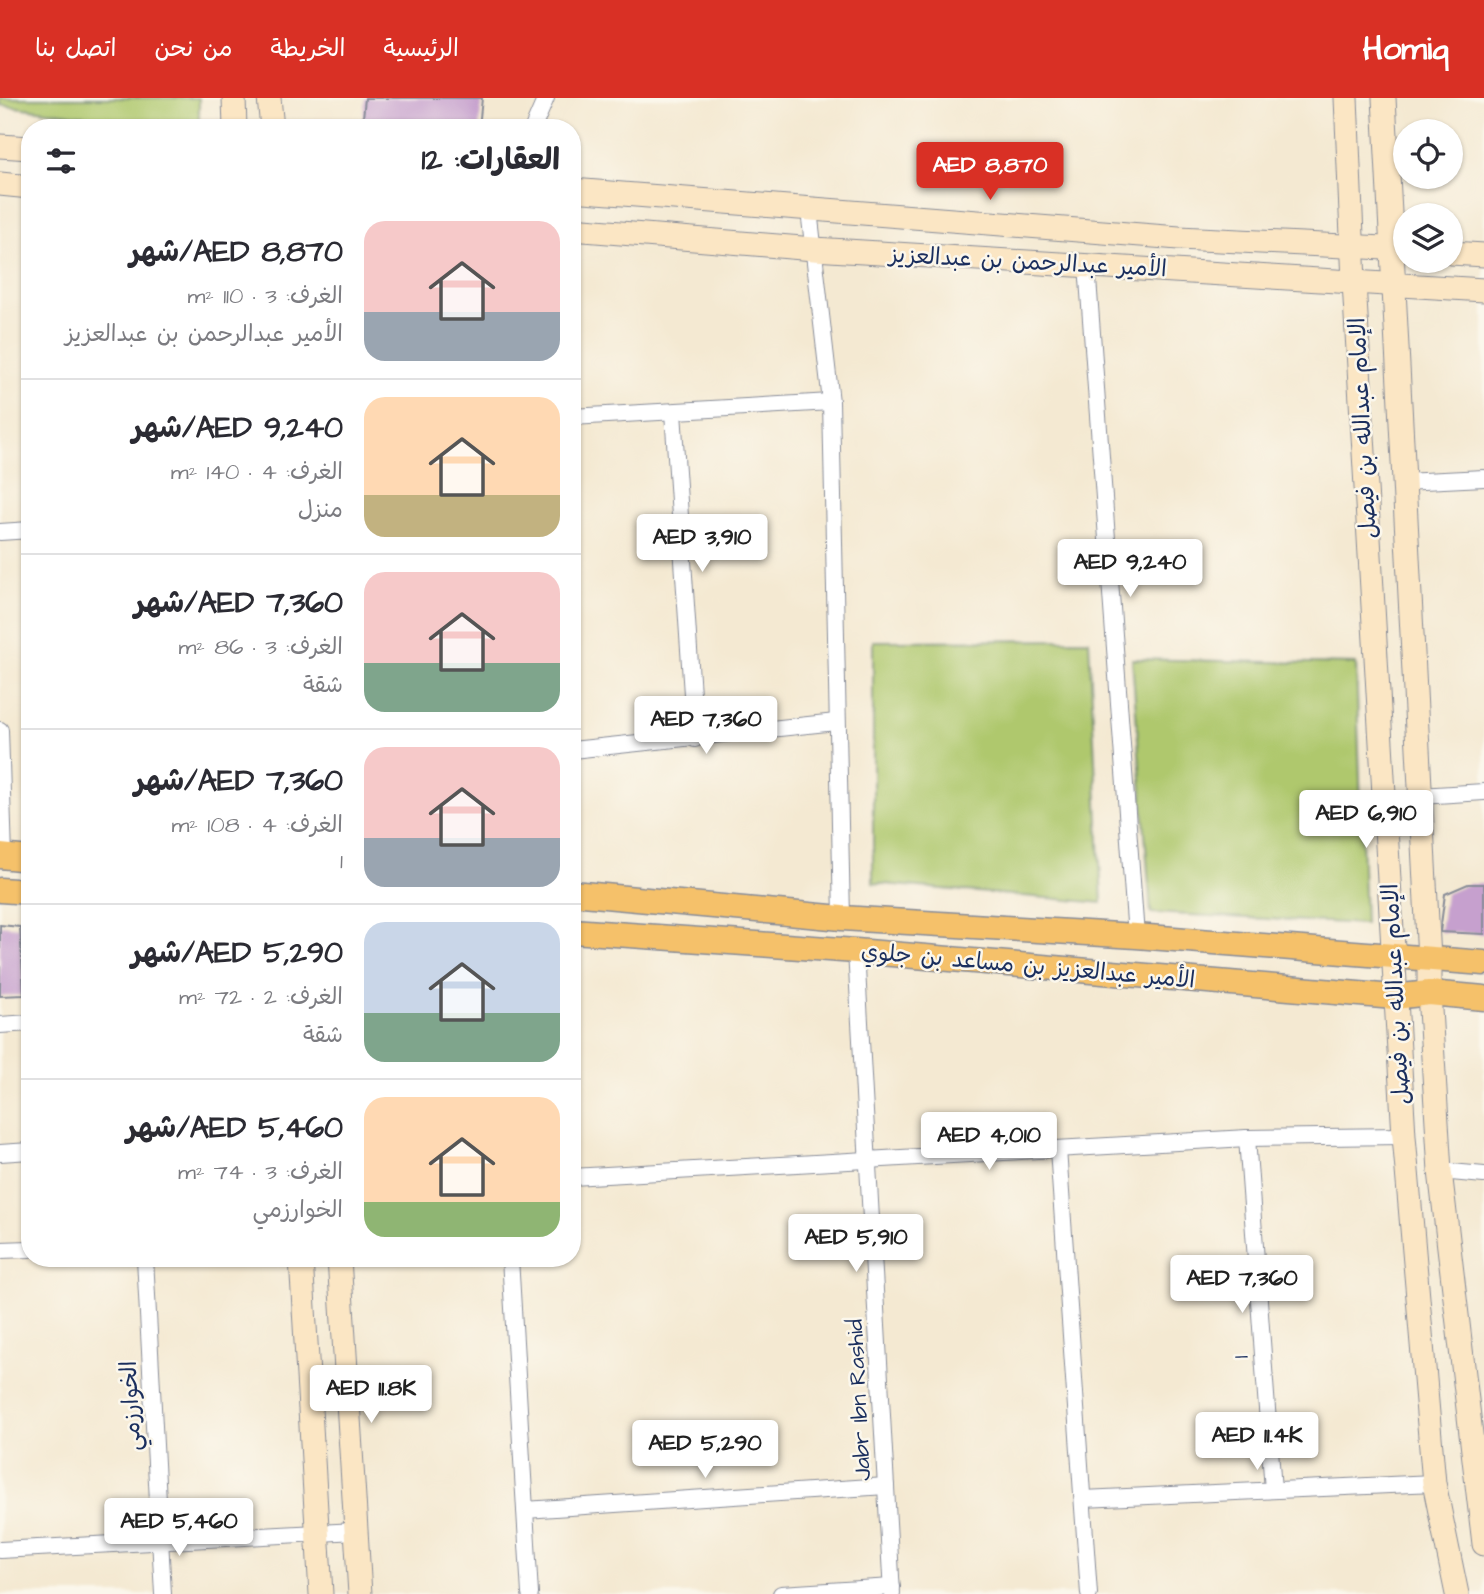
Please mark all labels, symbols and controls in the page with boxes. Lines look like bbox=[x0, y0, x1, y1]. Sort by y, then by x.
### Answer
text: Homiq bbox=[1363, 26, 1449, 72]
text: اتصل بنا bbox=[35, 32, 116, 66]
text: من نحن bbox=[154, 32, 233, 66]
text: الخريطة bbox=[271, 32, 345, 66]
text: الرئيسية bbox=[383, 32, 459, 66]
map controls bbox=[1393, 119, 1463, 273]
button: locate bbox=[1393, 119, 1463, 189]
text: العقارات: 12 bbox=[421, 139, 560, 181]
icon: filters bbox=[42, 142, 80, 180]
pin: AED 8,870 bbox=[910, 142, 1070, 202]
text: AED 8,870 bbox=[932, 149, 1048, 181]
button: layers bbox=[1393, 203, 1463, 273]
text: AED 8,870/شهر bbox=[129, 231, 343, 273]
street label: الأمير عبدالرحمن بن عبدالعزيز bbox=[886, 238, 1168, 285]
icon: home bbox=[420, 249, 504, 333]
text: الغرف: 3 · 110 m² bbox=[187, 280, 343, 312]
street label: الإمام عبدالله بن فيصل bbox=[1341, 316, 1386, 539]
text: الأمير عبدالرحمن بن عبدالعزيز bbox=[65, 318, 343, 350]
text: AED 9,240/شهر bbox=[132, 407, 343, 449]
icon: home bbox=[420, 425, 504, 509]
text: الغرف: 4 · 140 m² bbox=[171, 456, 343, 488]
text: منزل bbox=[298, 494, 343, 526]
pin: AED 3,910 bbox=[622, 514, 782, 574]
text: AED 3,910 bbox=[653, 521, 751, 553]
pin: AED 9,240 bbox=[1050, 540, 1210, 599]
text: AED 9,240 bbox=[1074, 546, 1186, 578]
text: AED 7,360/شهر bbox=[134, 582, 343, 624]
icon: home bbox=[420, 600, 504, 684]
text: الغرف: 3 · 86 m² bbox=[178, 631, 343, 663]
text: شقة bbox=[303, 669, 343, 701]
pin: AED 7,360 bbox=[626, 696, 786, 756]
text: AED 7,360 bbox=[650, 703, 762, 735]
text: AED 7,360/شهر bbox=[134, 760, 343, 802]
icon: home bbox=[420, 775, 504, 859]
pin: AED 6,910 bbox=[1286, 790, 1446, 850]
text: AED 6,910 bbox=[1315, 797, 1417, 829]
text: الغرف: 4 · 108 m² bbox=[171, 809, 343, 841]
text: 1 bbox=[340, 845, 343, 877]
street label: الإمام عبدالله بن فيصل bbox=[1374, 882, 1419, 1105]
text: AED 5,290/شهر bbox=[131, 932, 343, 974]
street label: الأمير عبدالعزيز بن مساعد بن جلوي bbox=[860, 934, 1196, 997]
icon: home bbox=[420, 950, 504, 1034]
text: الغرف: 2 · 72 m² bbox=[179, 981, 343, 1013]
text: شقة bbox=[303, 1019, 343, 1051]
text: AED 5,460/شهر bbox=[126, 1107, 343, 1149]
pin: AED 4,010 bbox=[909, 1112, 1069, 1172]
text: AED 4,010 bbox=[937, 1119, 1041, 1151]
icon: home bbox=[420, 1125, 504, 1209]
text: الغرف: 3 · 74 m² bbox=[178, 1156, 343, 1188]
text: الخوارزمي bbox=[252, 1194, 343, 1226]
pin: AED 5,910 bbox=[776, 1214, 936, 1274]
text: AED 5,910 bbox=[804, 1221, 908, 1253]
pin: AED 7,360 bbox=[1162, 1256, 1322, 1315]
text: AED 7,360 bbox=[1186, 1262, 1298, 1294]
street label: Jabr Ibn Rashid bbox=[839, 1318, 879, 1482]
street label: 1 bbox=[1225, 1354, 1257, 1360]
street label: الخوارزمي bbox=[113, 1360, 153, 1452]
pin: AED 11.8K bbox=[291, 1366, 451, 1425]
text: AED 11.8K bbox=[326, 1372, 416, 1404]
pin: AED 11.4K bbox=[1177, 1412, 1337, 1472]
text: AED 11.4K bbox=[1211, 1419, 1303, 1451]
pin: AED 5,290 bbox=[625, 1420, 785, 1480]
text: AED 5,290 bbox=[648, 1427, 762, 1459]
pin: AED 5,460 bbox=[99, 1498, 259, 1558]
text: AED 5,460 bbox=[120, 1505, 238, 1537]

